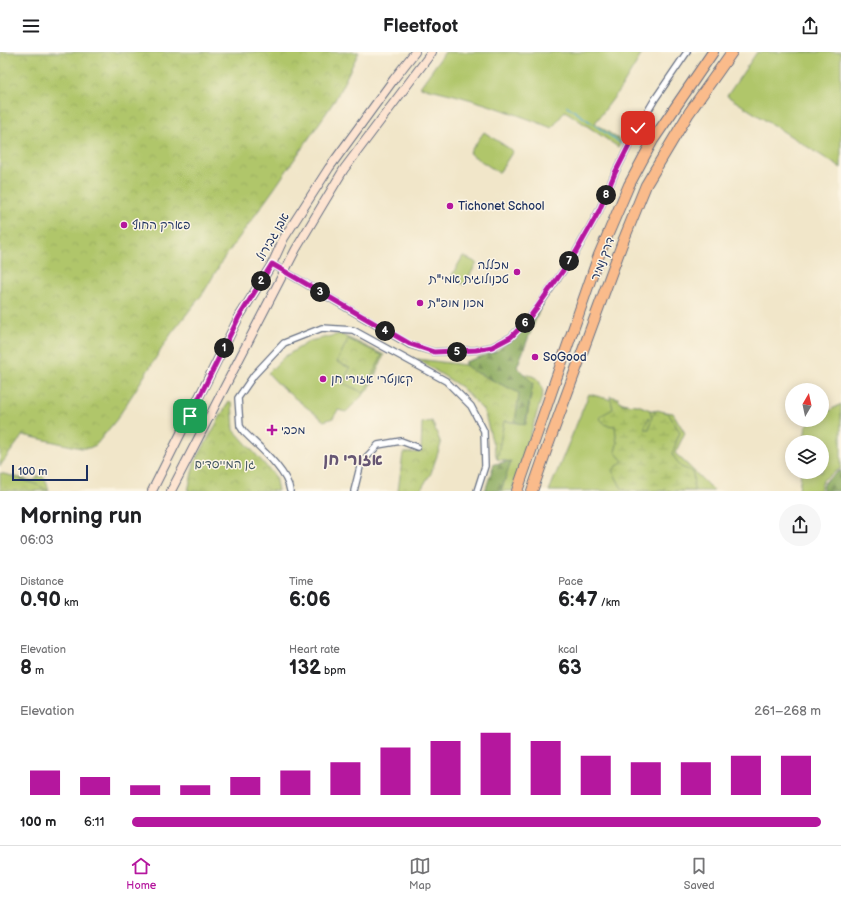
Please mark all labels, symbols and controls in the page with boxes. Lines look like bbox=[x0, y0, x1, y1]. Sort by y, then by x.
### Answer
icon: menu bbox=[20, 15, 42, 37]
icon: share bbox=[799, 15, 821, 37]
text: Fleetfoot bbox=[383, 16, 458, 37]
pin bbox=[621, 111, 655, 145]
icon: check bbox=[627, 117, 649, 139]
pin: 8 bbox=[596, 185, 616, 205]
text: 8 bbox=[603, 188, 609, 201]
place label: Tichonet School bbox=[458, 199, 545, 214]
marker: Tichonet School bbox=[445, 201, 455, 211]
street label: אבן גבירול bbox=[253, 210, 293, 264]
place label: פארק החוף bbox=[132, 218, 190, 233]
marker: פארק החוף bbox=[119, 220, 129, 230]
street label: דרך נמיר bbox=[588, 235, 618, 283]
pin: 7 bbox=[559, 251, 579, 271]
text: 7 bbox=[566, 254, 572, 267]
place label: מכללה טכנולוגית אמי"ת bbox=[428, 258, 509, 287]
marker: מכללה טכנולוגית אמי"ת bbox=[512, 267, 522, 277]
pin: 2 bbox=[251, 271, 271, 291]
text: 2 bbox=[258, 274, 264, 287]
pin: 3 bbox=[310, 282, 330, 302]
text: 3 bbox=[317, 285, 323, 298]
place label: מכון מופ"ת bbox=[427, 296, 484, 311]
marker: מכון מופ"ת bbox=[415, 298, 425, 308]
pin: 6 bbox=[515, 313, 535, 333]
text: 6 bbox=[522, 316, 528, 329]
pin: 4 bbox=[375, 321, 395, 341]
text: 4 bbox=[382, 324, 388, 337]
pin: 1 bbox=[214, 338, 234, 358]
text: 1 bbox=[222, 341, 226, 354]
pin: 5 bbox=[447, 342, 467, 362]
text: 5 bbox=[454, 345, 460, 358]
place label: SoGood bbox=[543, 350, 587, 365]
marker: SoGood bbox=[530, 352, 540, 362]
place label: קאנטרי אזורי חן bbox=[331, 372, 413, 387]
marker: קאנטרי אזורי חן bbox=[318, 374, 328, 384]
north arrow bbox=[785, 383, 829, 427]
map controls bbox=[785, 383, 829, 479]
pin bbox=[173, 399, 207, 433]
icon: arrive bbox=[179, 405, 201, 427]
place label: מכבי bbox=[281, 423, 305, 438]
marker: מכבי bbox=[266, 424, 278, 436]
button: layers bbox=[785, 435, 829, 479]
district label: אזורי חן bbox=[323, 451, 383, 470]
park label: גן המייסדים bbox=[194, 457, 256, 472]
scale bar bbox=[12, 463, 88, 482]
text: 100 m bbox=[18, 465, 47, 478]
text: Morning run bbox=[20, 503, 142, 530]
button: share bbox=[779, 504, 821, 546]
text: 06:03 bbox=[20, 532, 54, 548]
text: Distance bbox=[20, 575, 64, 588]
text: Time bbox=[289, 575, 313, 588]
text: Pace bbox=[558, 575, 583, 588]
text: 0.90 bbox=[20, 588, 61, 612]
text: 6:06 bbox=[289, 588, 331, 612]
text: 6:47 bbox=[558, 588, 598, 612]
text: km bbox=[61, 596, 79, 609]
text: /km bbox=[598, 596, 620, 609]
text: Elevation bbox=[20, 643, 66, 656]
text: Heart rate bbox=[289, 643, 340, 656]
text: kcal bbox=[558, 643, 578, 656]
text: 8 bbox=[20, 656, 32, 680]
text: 132 bbox=[289, 656, 321, 680]
text: 63 bbox=[558, 656, 582, 680]
text: m bbox=[32, 664, 44, 677]
text: bpm bbox=[321, 664, 346, 677]
text: Elevation bbox=[20, 703, 74, 719]
text: 261–268 m bbox=[754, 703, 821, 719]
text: 100 m bbox=[20, 814, 56, 830]
text: 6:11 bbox=[84, 814, 105, 830]
tab: Home bbox=[126, 855, 156, 892]
tab: Map bbox=[409, 855, 431, 892]
tab: Saved bbox=[684, 855, 715, 892]

